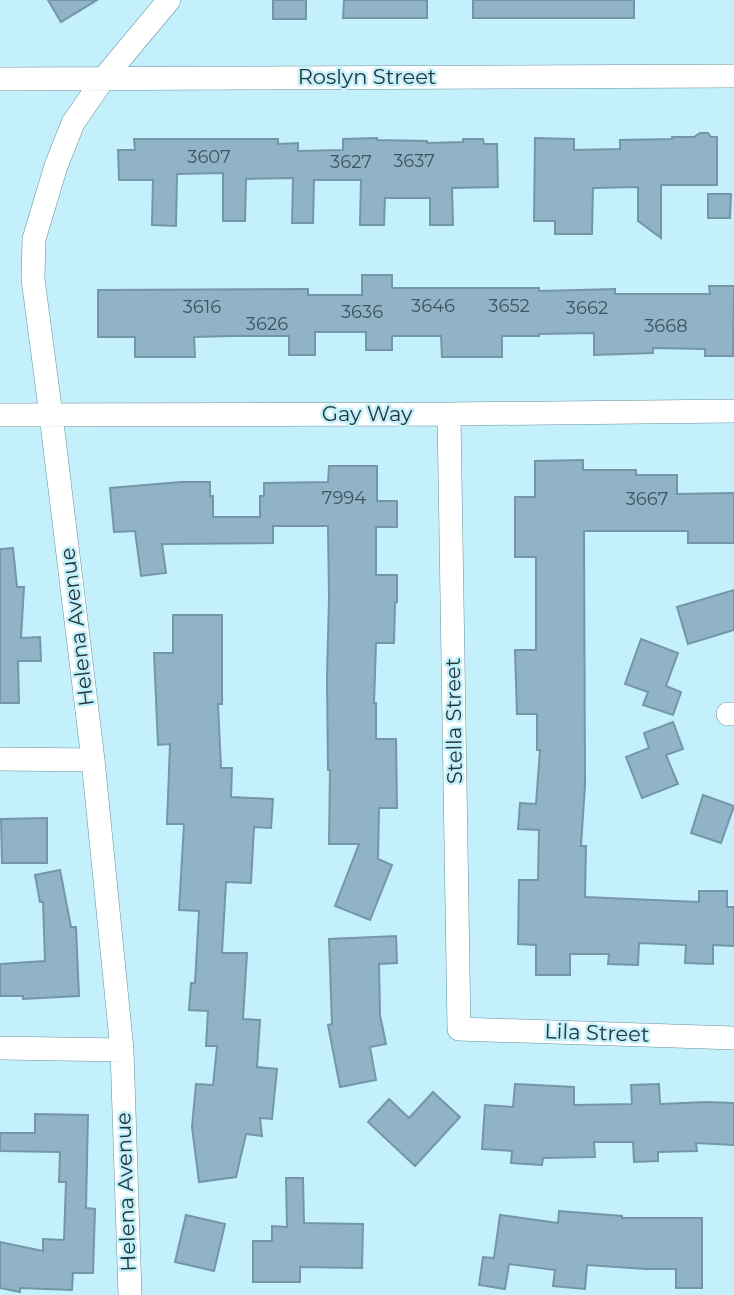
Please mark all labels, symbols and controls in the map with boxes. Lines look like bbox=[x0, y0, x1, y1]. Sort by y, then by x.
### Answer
street label: Roslyn Street bbox=[298, 64, 436, 89]
house number: 3607 bbox=[187, 146, 231, 168]
house number: 3637 bbox=[393, 150, 435, 172]
house number: 3627 bbox=[330, 151, 372, 173]
house number: 3646 bbox=[411, 295, 455, 317]
house number: 3652 bbox=[488, 295, 530, 317]
house number: 3616 bbox=[183, 296, 221, 318]
house number: 3662 bbox=[566, 297, 608, 319]
house number: 3636 bbox=[341, 301, 383, 323]
house number: 3626 bbox=[246, 313, 288, 335]
house number: 3668 bbox=[644, 315, 688, 337]
street label: Gay Way bbox=[322, 401, 413, 426]
house number: 7994 bbox=[322, 487, 366, 509]
house number: 3667 bbox=[626, 488, 668, 510]
street label: Helena Avenue bbox=[54, 546, 99, 708]
street label: Stella Street bbox=[440, 658, 467, 784]
street label: Lila Street bbox=[544, 1018, 650, 1047]
street label: Helena Avenue bbox=[110, 1112, 141, 1272]

